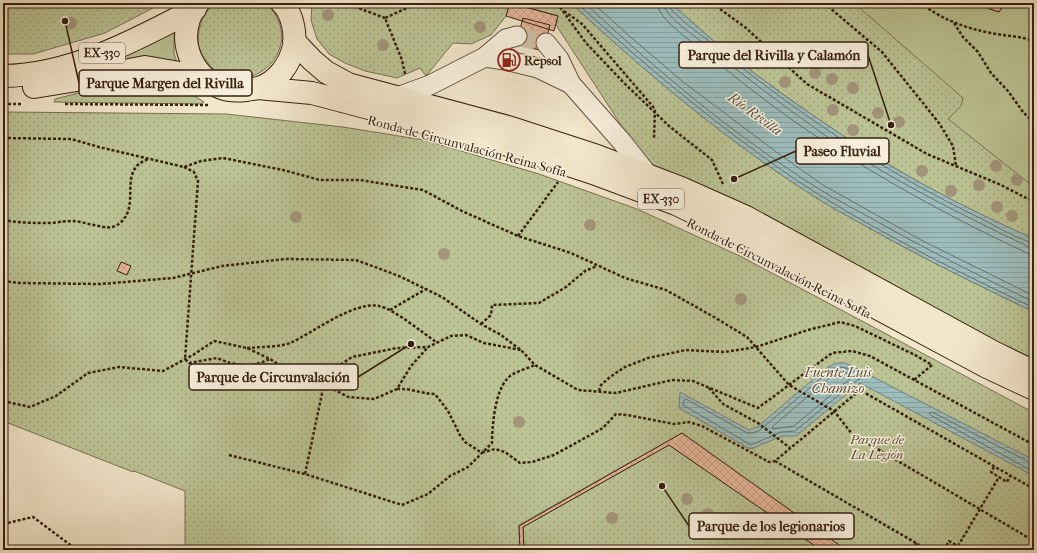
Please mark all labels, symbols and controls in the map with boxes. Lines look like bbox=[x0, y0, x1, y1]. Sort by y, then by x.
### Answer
callout: Parque del Rivilla y Calamón bbox=[679, 42, 868, 68]
road number: EX-330 bbox=[79, 43, 125, 63]
fuel station icon: Repsol bbox=[496, 47, 522, 73]
text: Parque del Rivilla y Calamón bbox=[688, 47, 861, 64]
place label: Repsol bbox=[524, 53, 562, 69]
callout: Parque Margen del Rivilla bbox=[79, 70, 252, 96]
text: Parque Margen del Rivilla bbox=[86, 75, 244, 92]
water label: Río Rivilla bbox=[724, 88, 785, 139]
street label: Ronda de Circunvalación Reina Sofía bbox=[366, 112, 569, 180]
callout: Paseo Fluvial bbox=[796, 138, 889, 164]
text: Paseo Fluvial bbox=[803, 143, 881, 160]
road number: EX-330 bbox=[638, 189, 684, 209]
street label: Ronda de Circunvalación Reina Sofía bbox=[684, 215, 875, 322]
callout: Parque de Circunvalación bbox=[189, 364, 358, 390]
water label: Fuente Luis Chamizo bbox=[803, 364, 872, 397]
text: Parque de Circunvalación bbox=[196, 369, 351, 386]
park label: Parque de La Legión bbox=[849, 432, 905, 462]
callout: Parque de los legionarios bbox=[689, 513, 854, 539]
text: Parque de los legionarios bbox=[697, 518, 846, 535]

